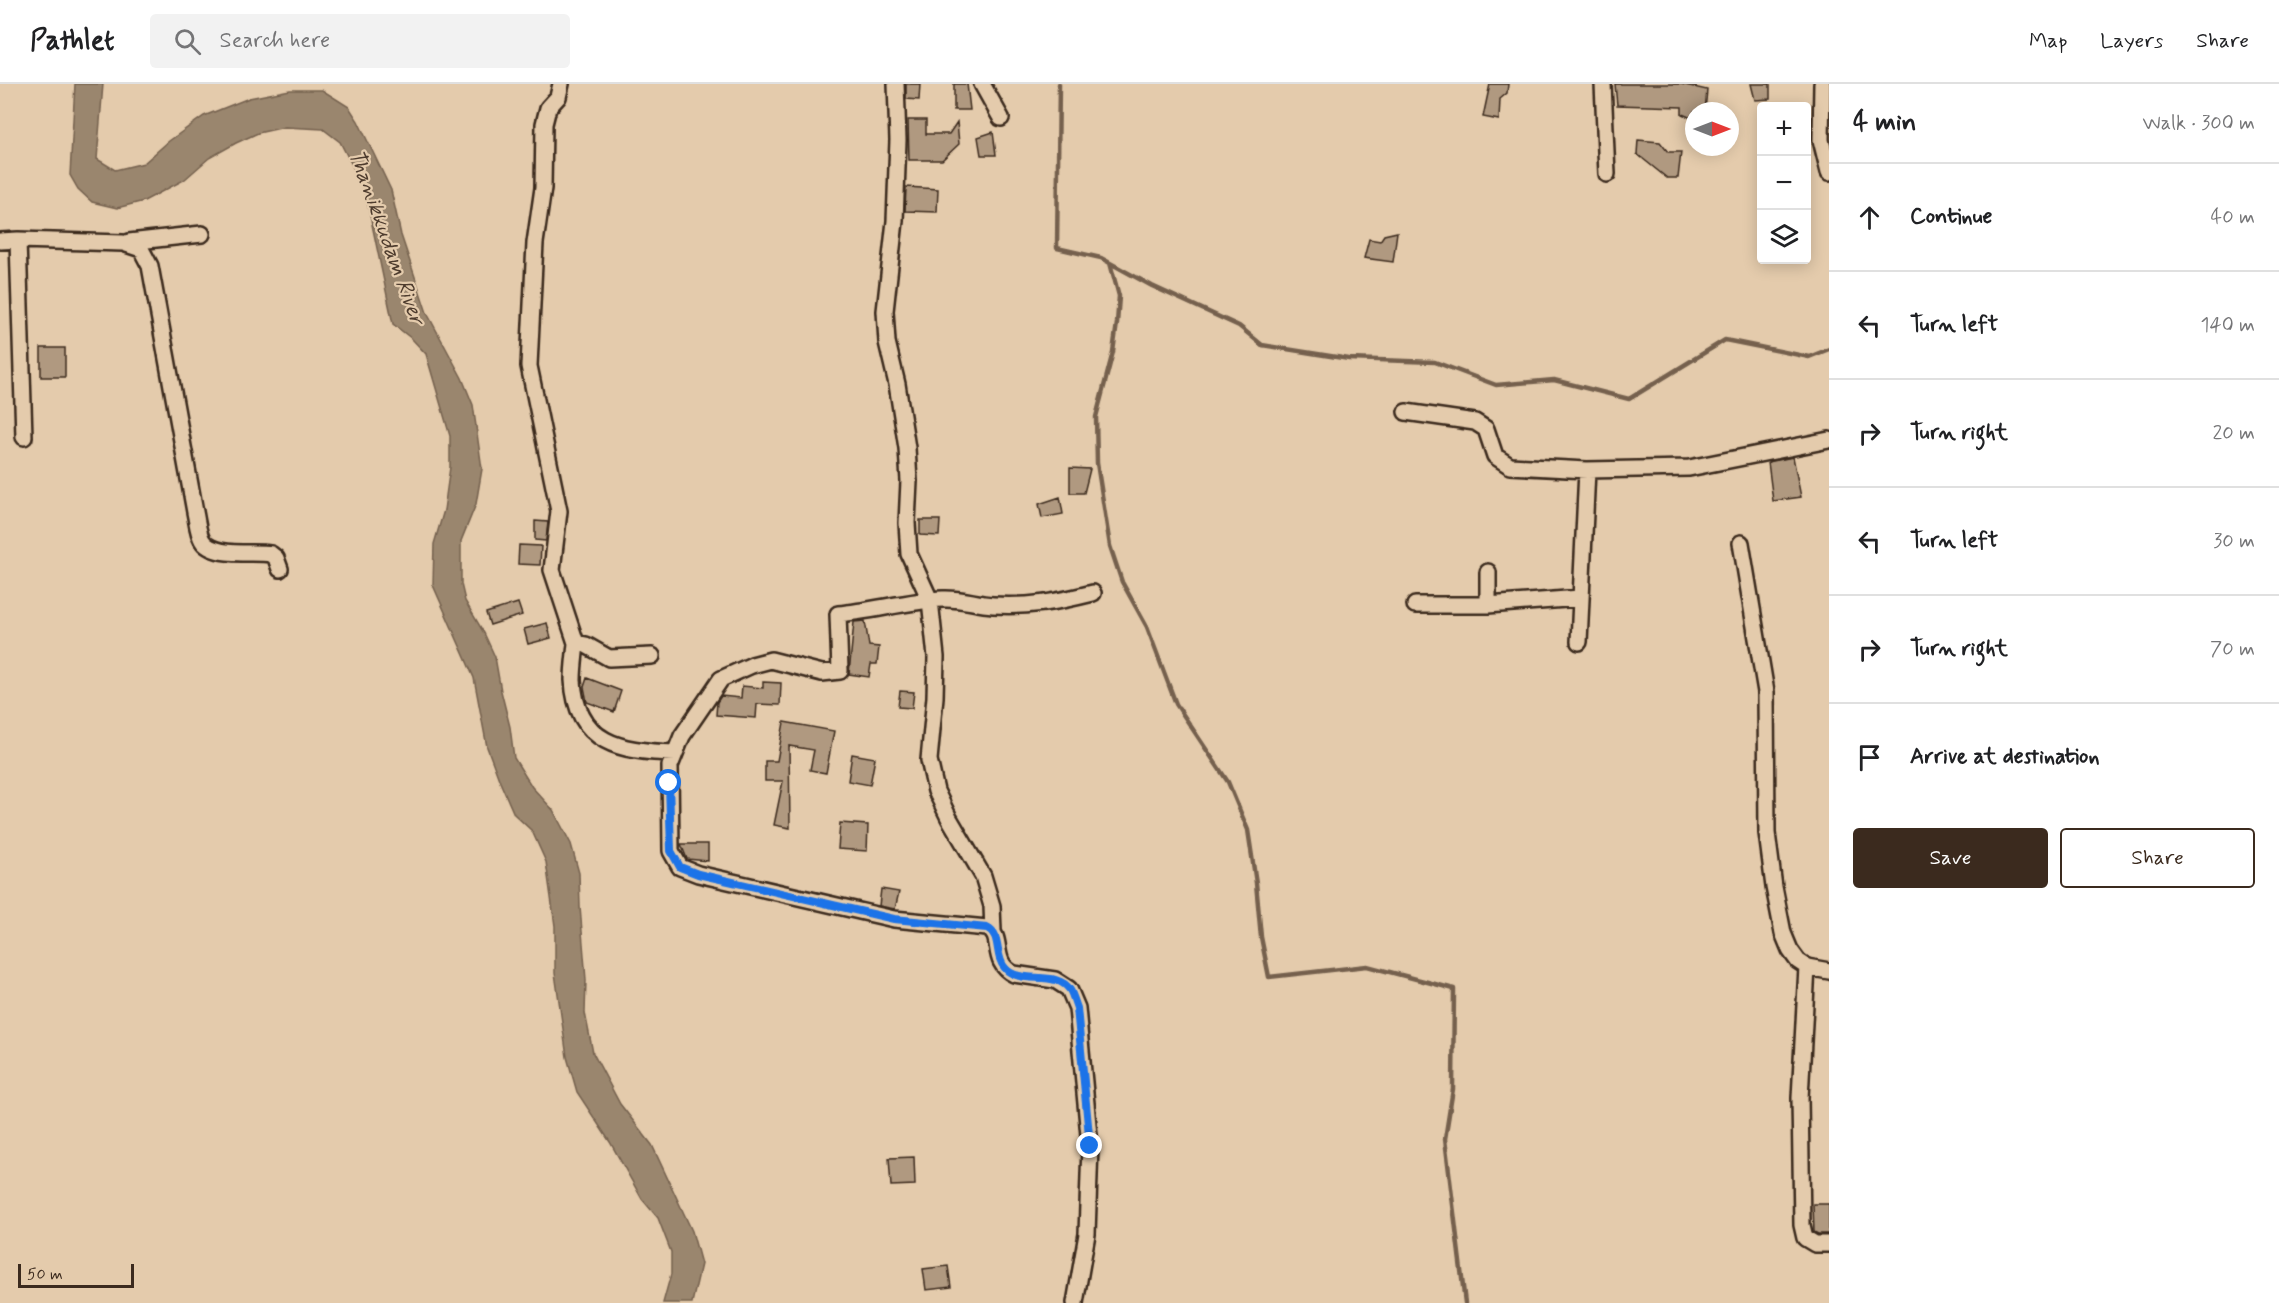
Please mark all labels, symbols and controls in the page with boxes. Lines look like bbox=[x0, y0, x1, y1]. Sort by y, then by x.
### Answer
search box bbox=[150, 14, 570, 68]
text: Pathlet bbox=[30, 23, 114, 60]
icon: search bbox=[171, 25, 204, 58]
text: Search here bbox=[219, 27, 330, 55]
text: Map bbox=[2029, 27, 2067, 55]
text: Layers bbox=[2100, 27, 2163, 55]
text: Share bbox=[2196, 27, 2249, 55]
north arrow bbox=[1685, 102, 1739, 156]
map controls bbox=[1757, 102, 1811, 264]
button: + bbox=[1757, 102, 1811, 156]
text: 4 min bbox=[1853, 106, 1916, 140]
text: Walk · 300 m bbox=[2143, 110, 2255, 137]
water label: Thanikkudam River bbox=[341, 146, 432, 331]
button: − bbox=[1757, 156, 1811, 210]
icon: ahead bbox=[1853, 201, 1886, 234]
text: Continue bbox=[1910, 203, 1992, 231]
text: 40 m bbox=[2211, 204, 2255, 231]
button: layers bbox=[1757, 210, 1811, 264]
icon: left bbox=[1853, 309, 1886, 342]
text: Turn left bbox=[1910, 311, 1998, 339]
text: 140 m bbox=[2201, 312, 2255, 339]
icon: right bbox=[1853, 417, 1886, 450]
text: Turn right bbox=[1910, 419, 2008, 447]
text: 20 m bbox=[2212, 420, 2255, 447]
icon: left bbox=[1853, 525, 1886, 558]
text: Turn left bbox=[1910, 527, 1998, 555]
text: 30 m bbox=[2213, 528, 2255, 555]
icon: right bbox=[1853, 633, 1886, 666]
text: Turn right bbox=[1910, 635, 2008, 663]
text: 70 m bbox=[2210, 636, 2255, 663]
icon: arrive bbox=[1853, 741, 1886, 774]
text: Arrive at destination bbox=[1910, 743, 2100, 771]
route start bbox=[655, 769, 681, 795]
button: Save bbox=[1853, 828, 2048, 888]
button: Share bbox=[2060, 828, 2255, 888]
route end bbox=[1076, 1132, 1102, 1158]
scale bar bbox=[18, 1261, 134, 1288]
text: 50 m bbox=[27, 1264, 63, 1285]

